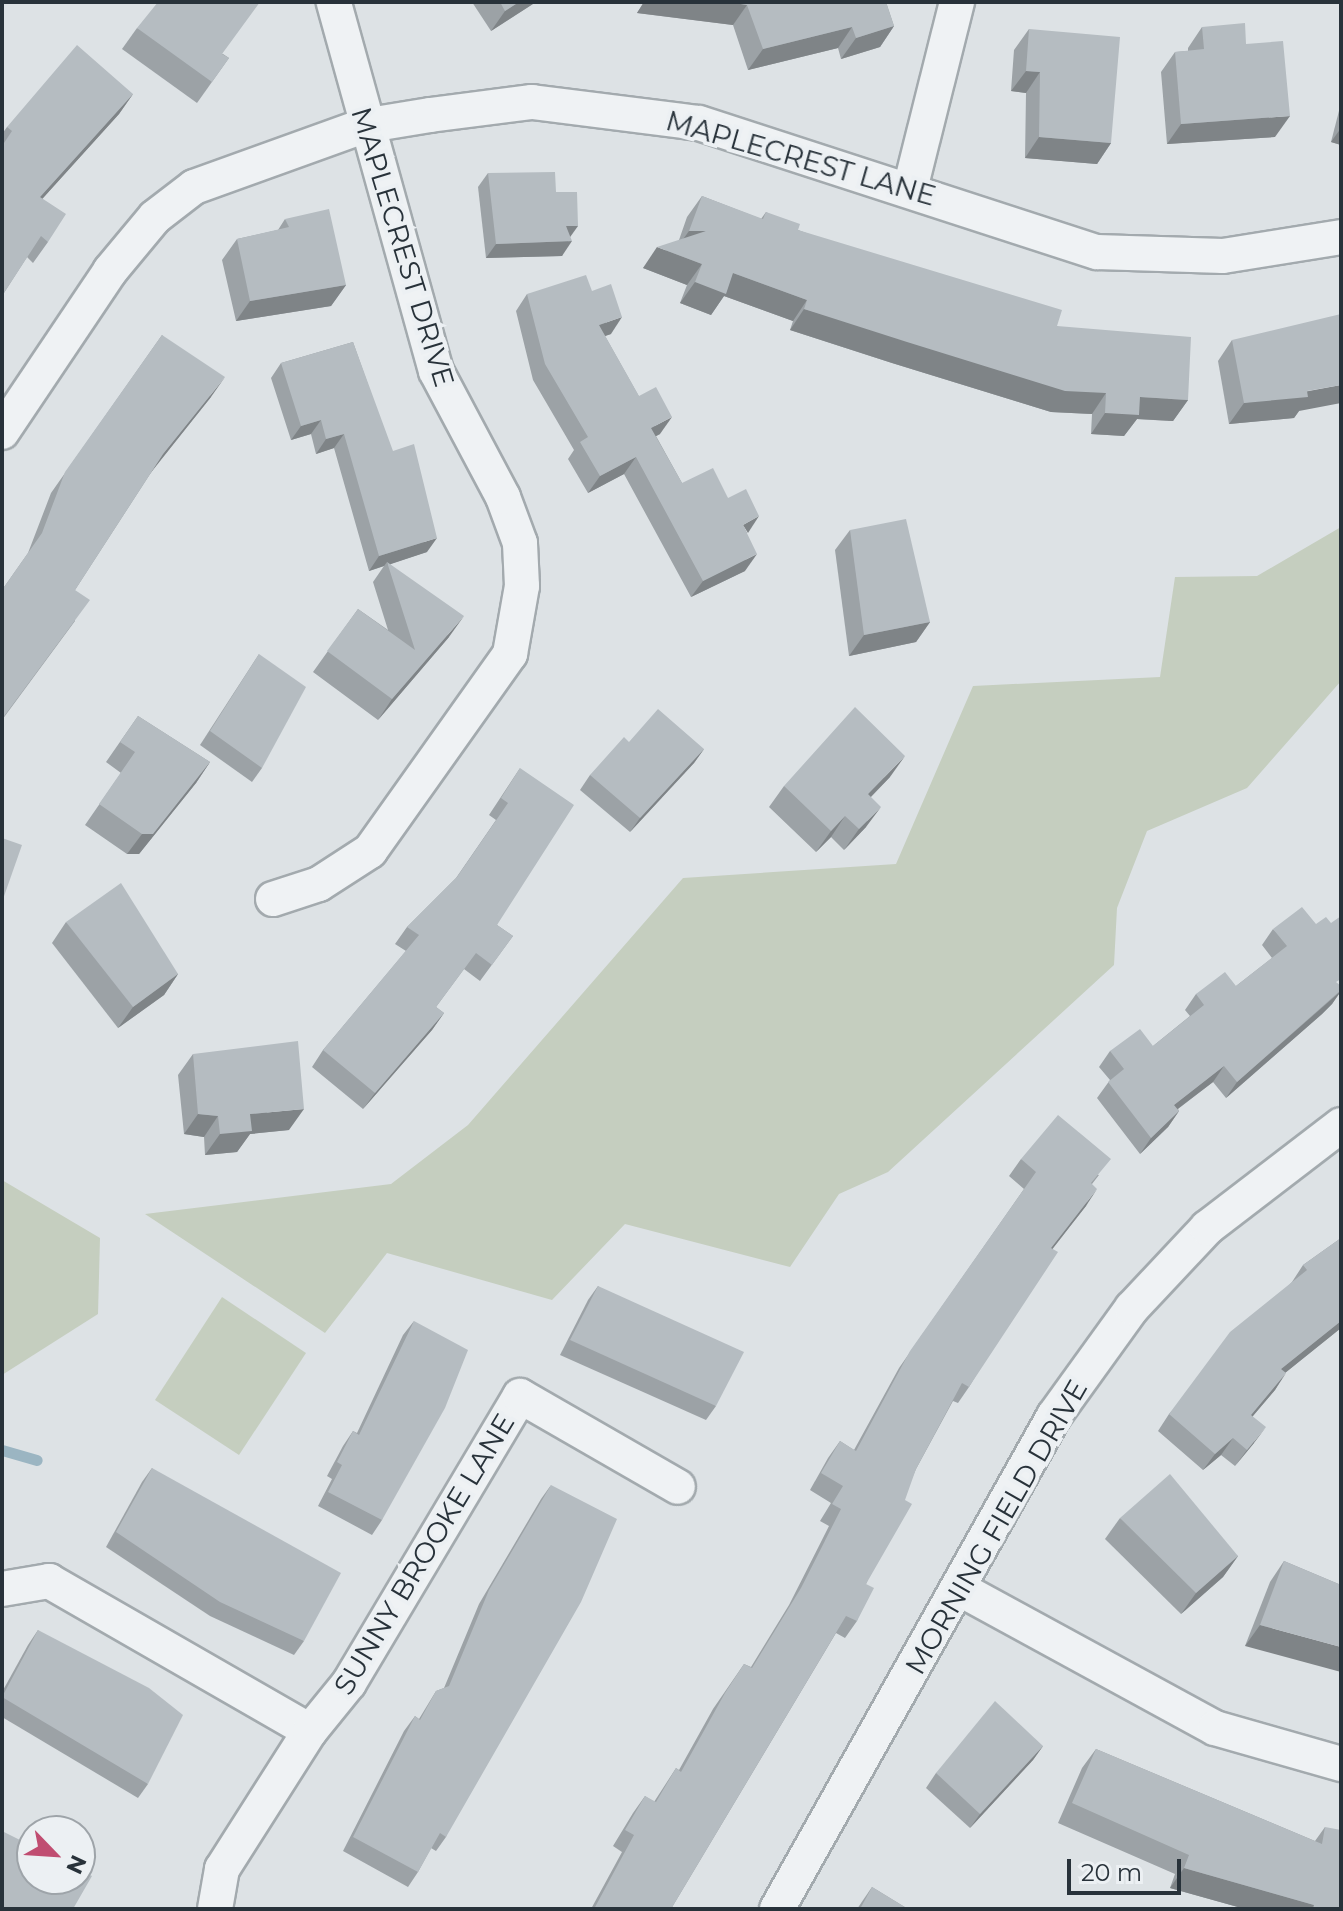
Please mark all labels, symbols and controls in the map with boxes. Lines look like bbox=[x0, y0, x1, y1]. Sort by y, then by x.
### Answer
street label: MAPLECREST DRIVE bbox=[345, 103, 461, 391]
street label: MAPLECREST LANE bbox=[662, 103, 940, 213]
street label: MORNING FIELD DRIVE bbox=[898, 1374, 1094, 1680]
street label: SUNNY BROOKE LANE bbox=[327, 1407, 521, 1701]
north arrow bbox=[16, 1815, 96, 1895]
scale bar bbox=[1071, 1843, 1185, 1893]
text: N bbox=[60, 1851, 92, 1878]
text: 20 m bbox=[1081, 1858, 1142, 1887]

